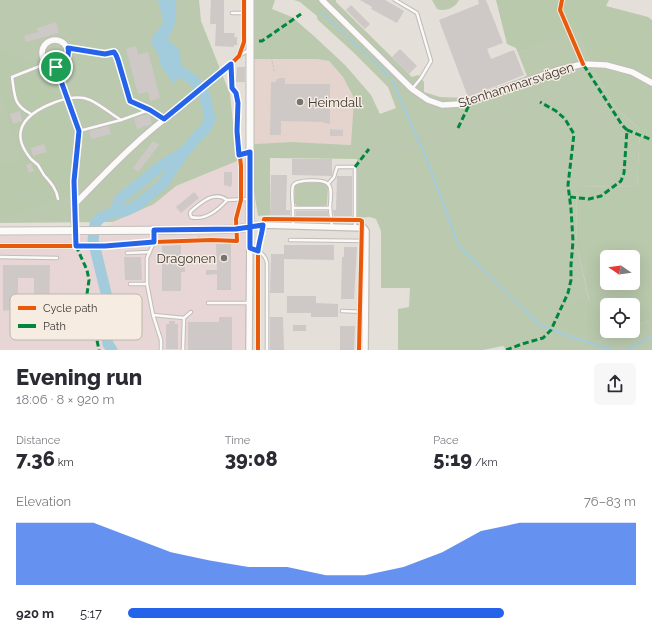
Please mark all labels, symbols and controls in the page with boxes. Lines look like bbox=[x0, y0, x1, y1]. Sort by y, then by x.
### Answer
pin bbox=[39, 50, 73, 84]
icon: arrive bbox=[45, 56, 67, 78]
street label: Stenhammarsvägen bbox=[456, 59, 576, 111]
place label: Heimdall bbox=[308, 95, 363, 110]
marker: Heimdall bbox=[295, 97, 305, 107]
north arrow bbox=[600, 250, 640, 290]
map controls bbox=[600, 250, 640, 338]
place label: Dragonen bbox=[157, 251, 216, 266]
marker: Dragonen bbox=[219, 253, 229, 263]
legend bbox=[10, 294, 142, 340]
button: locate bbox=[600, 298, 640, 338]
text: Cycle path bbox=[43, 302, 97, 315]
text: Path bbox=[43, 320, 66, 333]
button: share bbox=[594, 363, 636, 405]
text: Evening run bbox=[16, 364, 142, 390]
text: 18:06 · 8 × 920 m bbox=[16, 392, 115, 407]
text: Distance bbox=[16, 434, 60, 447]
text: Time bbox=[225, 434, 250, 447]
text: Pace bbox=[433, 434, 459, 447]
text: 7.36 bbox=[16, 447, 55, 471]
text: 39:08 bbox=[225, 447, 278, 471]
text: 5:19 bbox=[433, 447, 472, 471]
text: km bbox=[55, 456, 74, 469]
text: /km bbox=[472, 456, 498, 469]
text: Elevation bbox=[16, 494, 71, 509]
text: 76–83 m bbox=[584, 494, 636, 509]
text: 920 m bbox=[16, 606, 54, 621]
text: 5:17 bbox=[80, 606, 102, 621]

